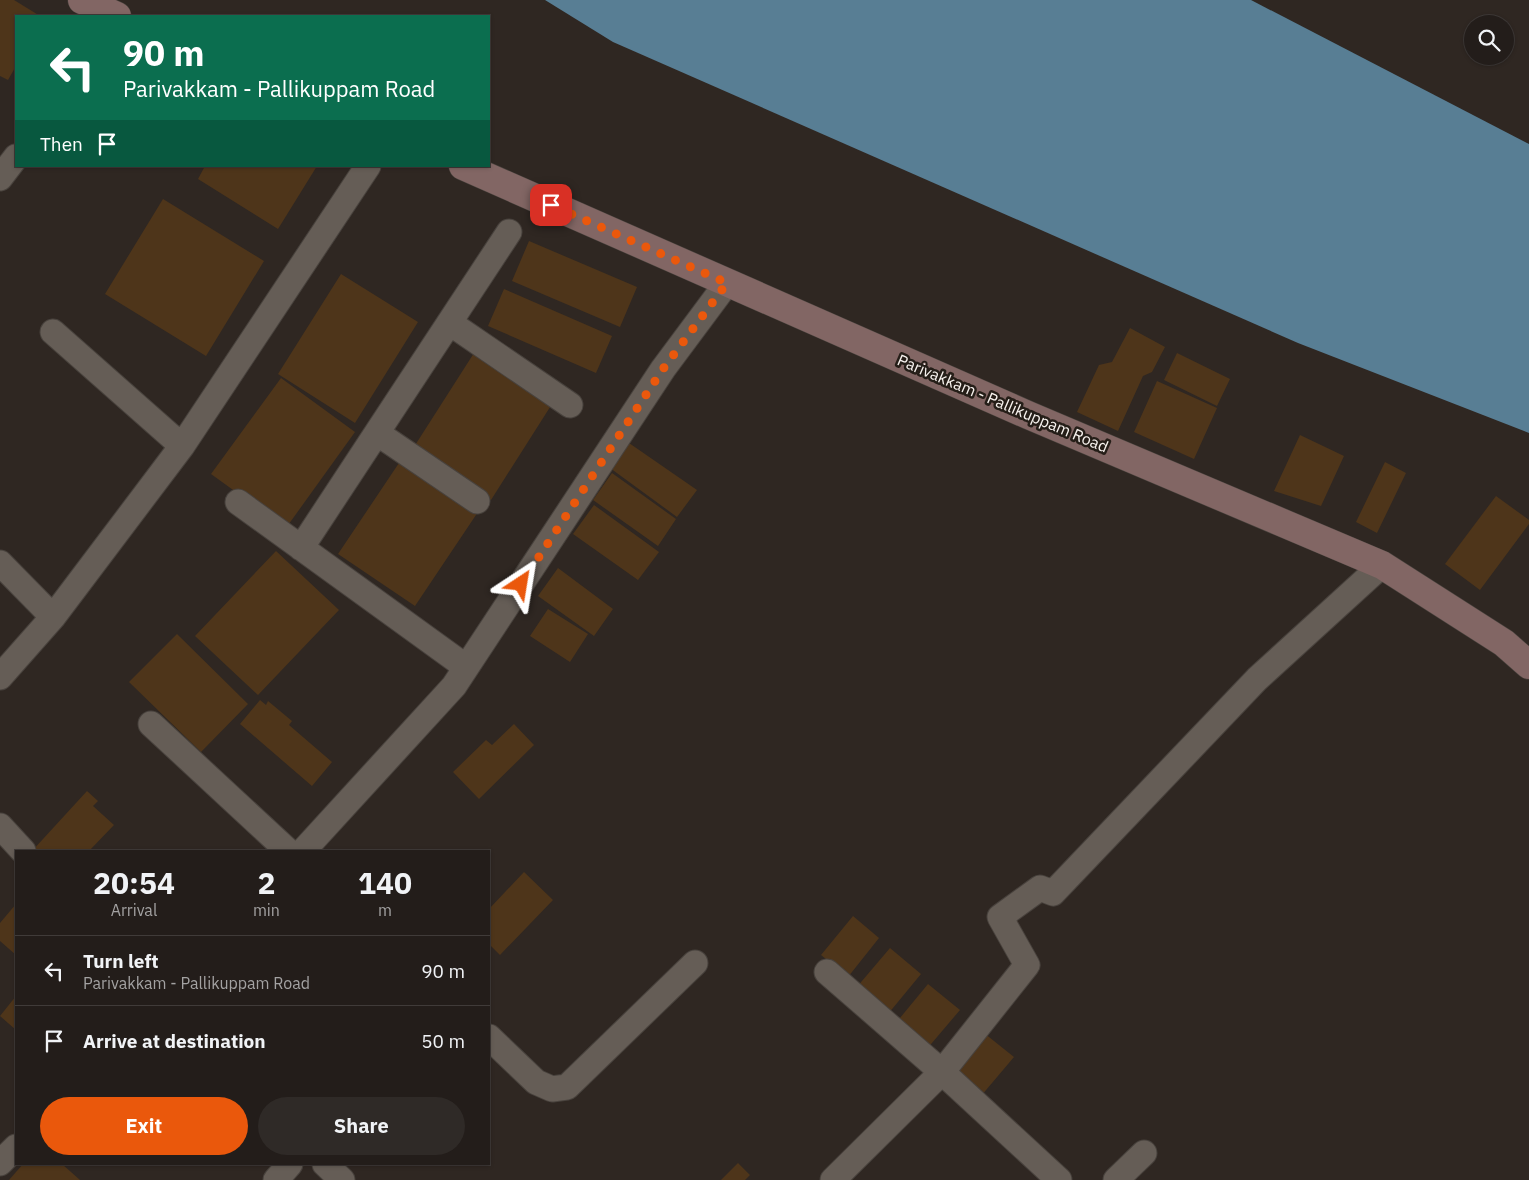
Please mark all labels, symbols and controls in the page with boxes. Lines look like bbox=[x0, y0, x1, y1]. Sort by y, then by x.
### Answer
map controls bbox=[1464, 15, 1514, 65]
button: search bbox=[1464, 15, 1514, 65]
text: 90 m bbox=[123, 30, 205, 76]
icon: left bbox=[40, 35, 105, 100]
text: Parivakkam - Pallikuppam Road bbox=[123, 74, 435, 103]
icon: arrive bbox=[93, 130, 121, 158]
text: Then bbox=[40, 132, 83, 156]
pin bbox=[530, 184, 572, 226]
icon: arrive bbox=[537, 191, 565, 219]
street label: Parivakkam - Pallikuppam Road bbox=[895, 349, 1111, 457]
position arrow bbox=[494, 557, 546, 609]
text: 20:54 bbox=[93, 863, 175, 902]
text: 2 bbox=[257, 863, 275, 902]
text: 140 bbox=[358, 863, 412, 902]
text: Arrival bbox=[111, 900, 157, 920]
text: min bbox=[253, 900, 280, 920]
text: m bbox=[378, 900, 392, 920]
text: Turn left bbox=[83, 949, 159, 973]
icon: left bbox=[40, 957, 68, 985]
text: 90 m bbox=[421, 959, 465, 983]
text: Parivakkam - Pallikuppam Road bbox=[83, 973, 310, 993]
icon: arrive bbox=[40, 1027, 68, 1055]
text: Arrive at destination bbox=[83, 1029, 266, 1053]
text: 50 m bbox=[421, 1029, 465, 1053]
button: Exit bbox=[40, 1097, 248, 1155]
button: Share bbox=[258, 1097, 465, 1155]

